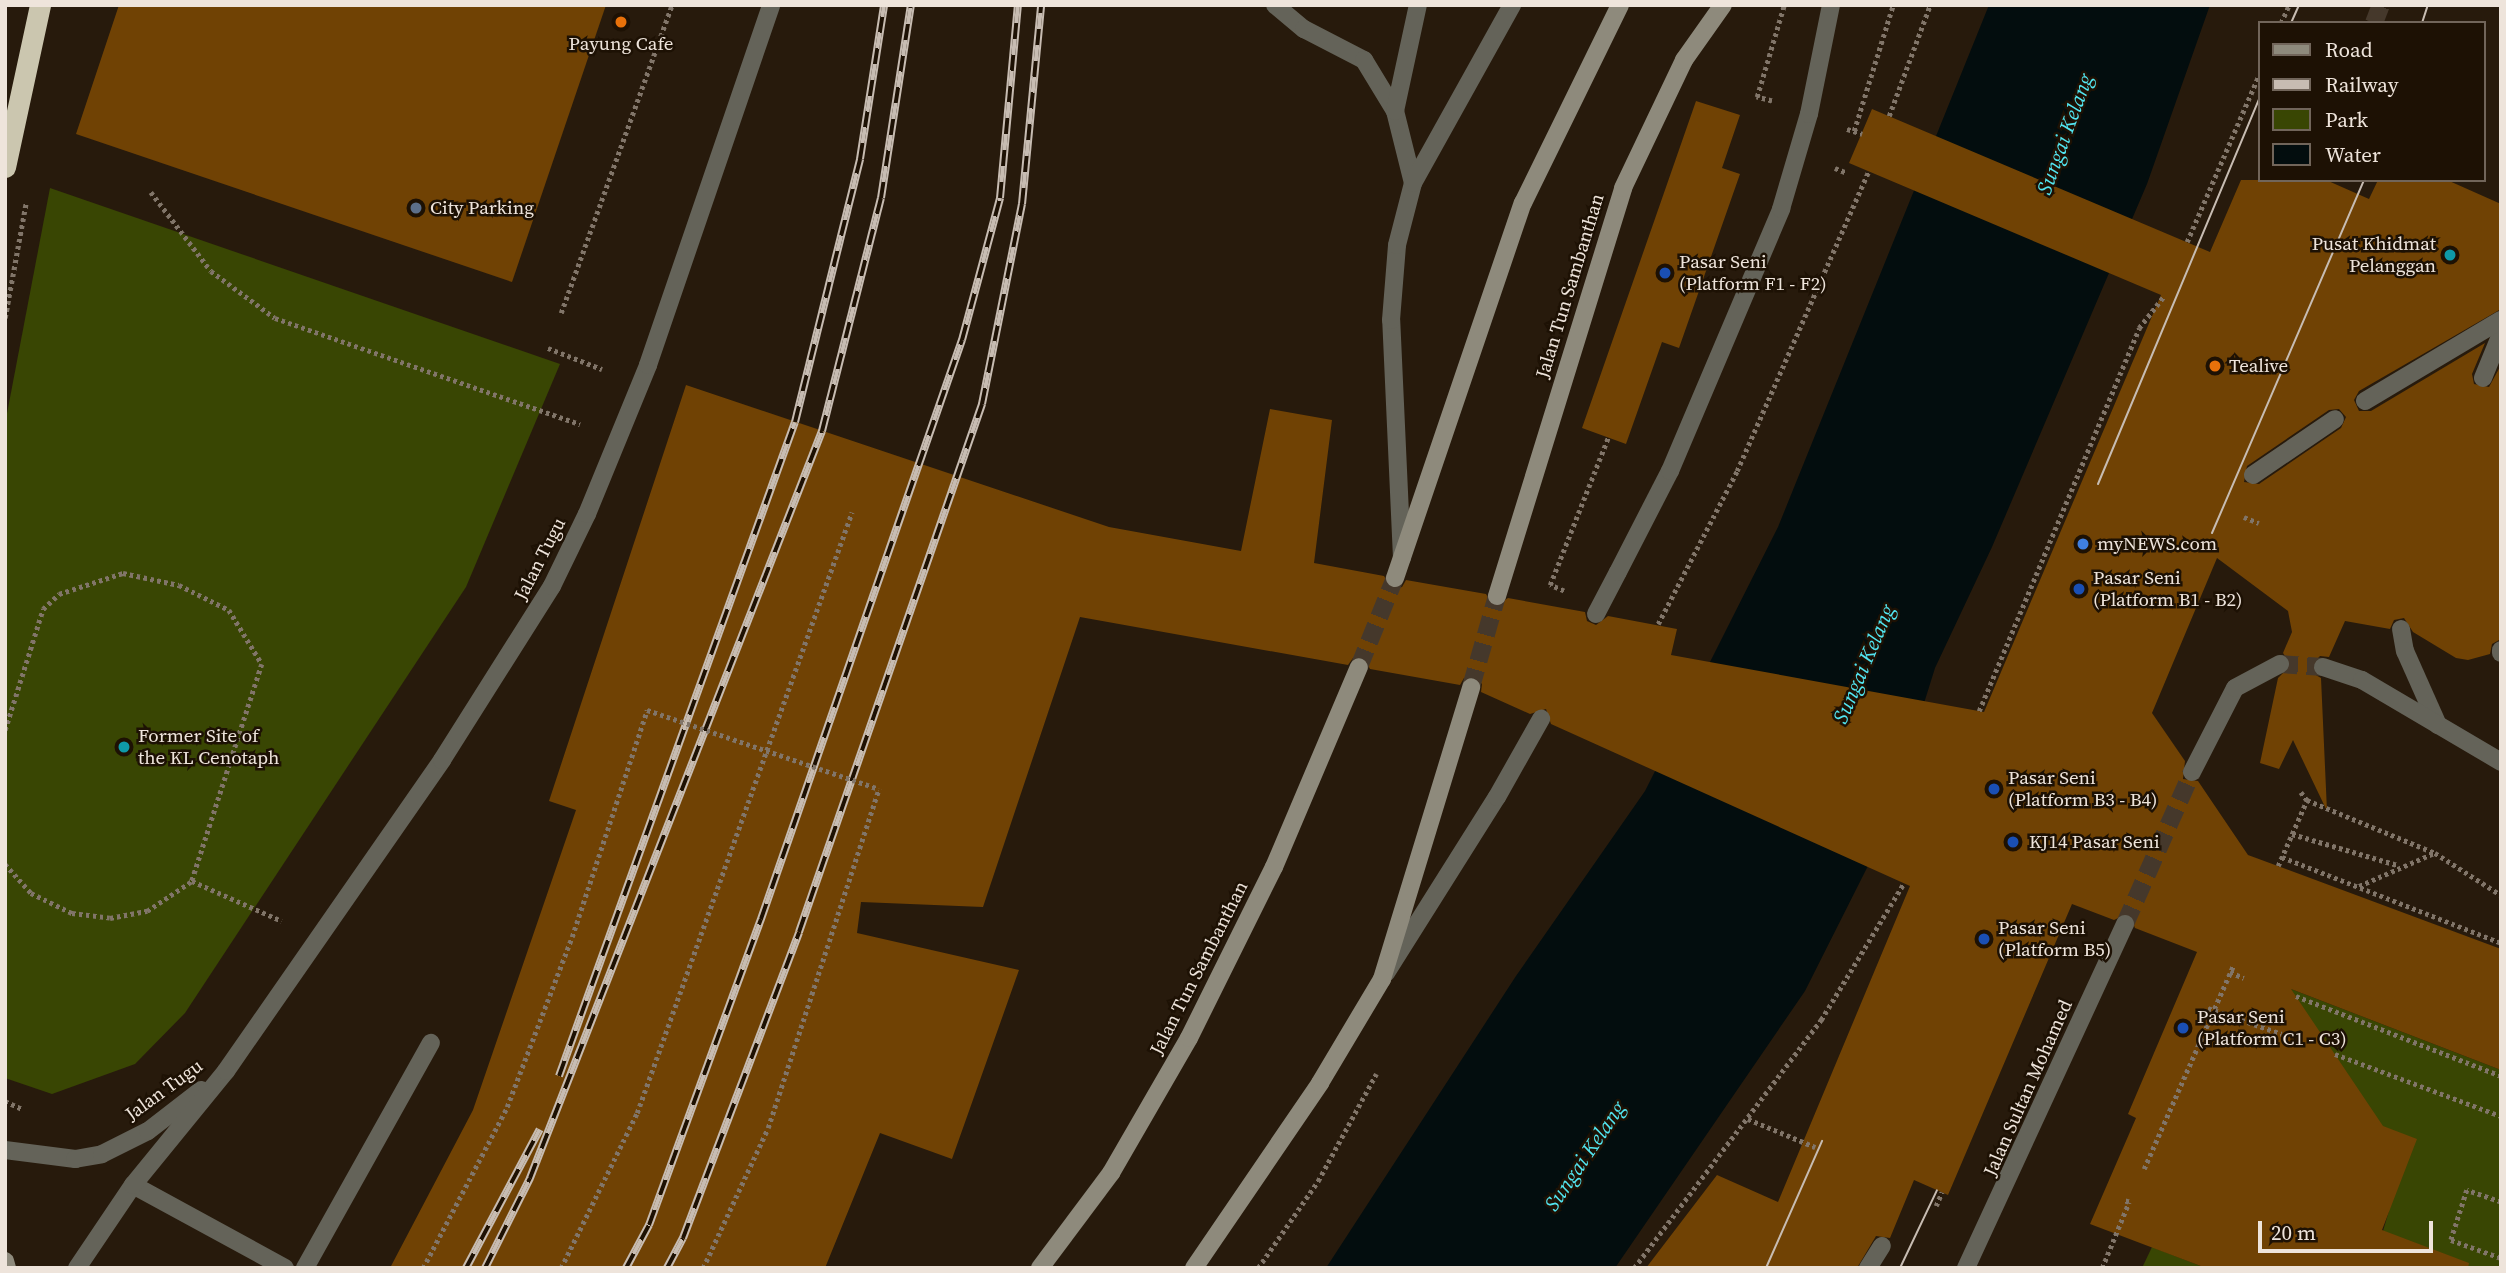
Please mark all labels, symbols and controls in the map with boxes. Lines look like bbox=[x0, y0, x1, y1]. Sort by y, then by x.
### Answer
marker: Payung Cafe bbox=[613, 14, 629, 30]
legend bbox=[2258, 21, 2485, 182]
place label: Payung Cafe bbox=[568, 33, 674, 55]
text: Road bbox=[2325, 35, 2373, 64]
water label: Sungai Kelang bbox=[2031, 70, 2099, 198]
text: Railway bbox=[2325, 70, 2399, 99]
text: Park bbox=[2325, 105, 2368, 134]
text: Water bbox=[2325, 140, 2381, 169]
street label: Jalan Tun Sambanthan bbox=[1531, 191, 1609, 381]
place label: City Parking bbox=[430, 197, 534, 219]
marker: City Parking bbox=[408, 200, 424, 216]
place label: Pusat Khidmat Pelanggan bbox=[2312, 233, 2436, 277]
marker: Pusat Khidmat Pelanggan bbox=[2442, 247, 2458, 263]
place label: Pasar Seni (Platform F1 - F2) bbox=[1679, 251, 1827, 295]
marker: Pasar Seni (Platform F1 - F2) bbox=[1657, 265, 1673, 281]
place label: Tealive bbox=[2229, 355, 2288, 377]
marker: Tealive bbox=[2207, 358, 2223, 374]
street label: Jalan Tugu bbox=[509, 514, 571, 604]
place label: myNEWS.com bbox=[2097, 533, 2217, 555]
marker: myNEWS.com bbox=[2075, 536, 2091, 552]
place label: Pasar Seni (Platform B1 - B2) bbox=[2093, 567, 2243, 611]
marker: Pasar Seni (Platform B1 - B2) bbox=[2071, 581, 2087, 597]
water label: Sungai Kelang bbox=[1828, 601, 1900, 727]
place label: Former Site of the KL Cenotaph bbox=[138, 725, 279, 769]
marker: Former Site of the KL Cenotaph bbox=[116, 739, 132, 755]
place label: Pasar Seni (Platform B3 - B4) bbox=[2008, 767, 2158, 811]
marker: Pasar Seni (Platform B3 - B4) bbox=[1986, 781, 2002, 797]
place label: KJ14 Pasar Seni bbox=[2029, 831, 2160, 853]
marker: KJ14 Pasar Seni bbox=[2003, 832, 2023, 852]
street label: Jalan Tun Sambanthan bbox=[1145, 877, 1253, 1059]
place label: Pasar Seni (Platform B5) bbox=[1998, 917, 2111, 961]
marker: Pasar Seni (Platform B5) bbox=[1976, 931, 1992, 947]
street label: Jalan Sultan Mohamed bbox=[1979, 996, 2077, 1180]
place label: Pasar Seni (Platform C1 - C3) bbox=[2197, 1006, 2347, 1050]
marker: Pasar Seni (Platform C1 - C3) bbox=[2175, 1020, 2191, 1036]
street label: Jalan Tugu bbox=[121, 1054, 207, 1126]
water label: Sungai Kelang bbox=[1539, 1096, 1631, 1216]
scale bar bbox=[2261, 1206, 2436, 1250]
text: 20 m bbox=[2271, 1218, 2316, 1247]

